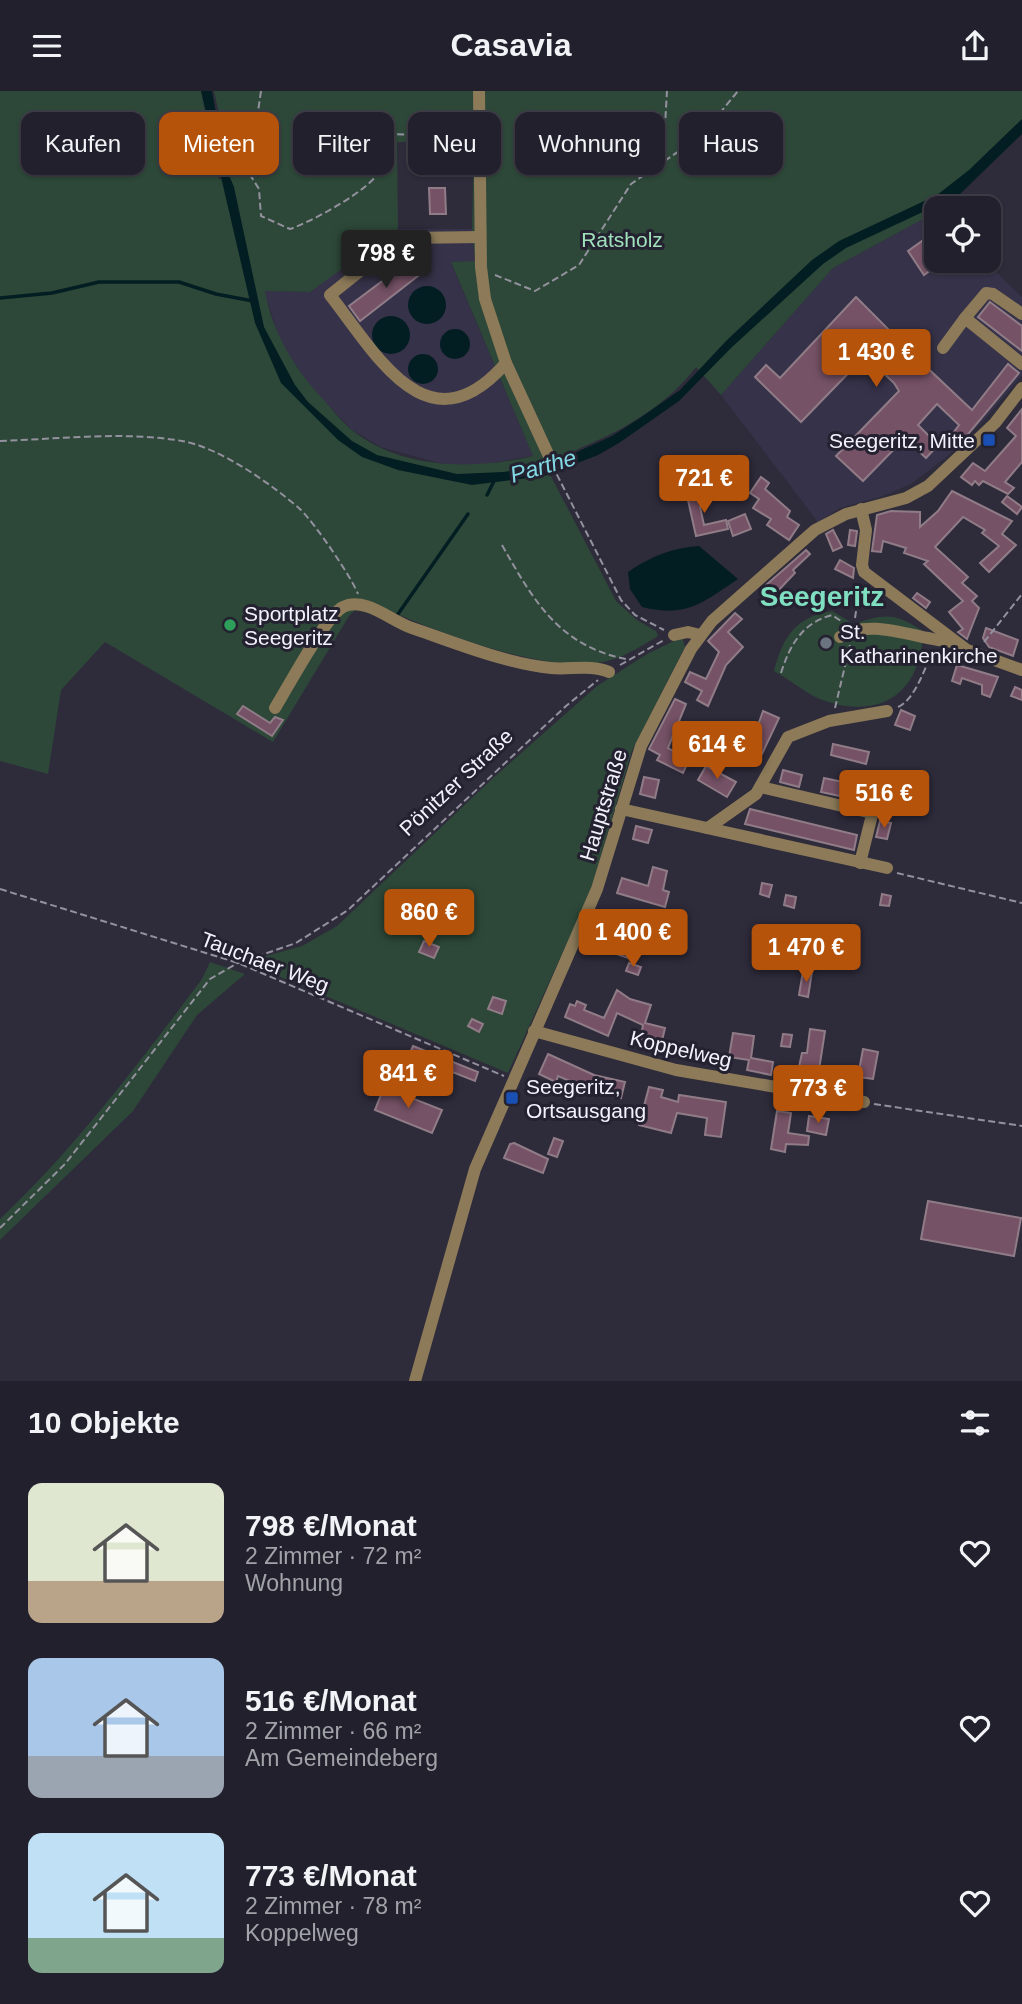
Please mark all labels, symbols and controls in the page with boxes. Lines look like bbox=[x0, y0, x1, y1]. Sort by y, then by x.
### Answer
icon: menu bbox=[28, 27, 66, 65]
text: Casavia bbox=[451, 27, 571, 63]
icon: share bbox=[956, 27, 994, 65]
chip: Kaufen bbox=[21, 112, 145, 175]
chip: Mieten bbox=[159, 112, 279, 175]
chip: Filter bbox=[293, 112, 394, 175]
chip: Neu bbox=[408, 112, 501, 175]
chip: Wohnung bbox=[515, 112, 665, 175]
chip: Haus bbox=[679, 112, 783, 175]
map controls bbox=[924, 196, 1001, 273]
button: locate bbox=[924, 196, 1001, 273]
park label: Ratsholz bbox=[581, 228, 663, 251]
pin: 798 € bbox=[337, 231, 435, 290]
text: 798 € bbox=[357, 240, 415, 266]
pin: 1 430 € bbox=[811, 329, 941, 389]
text: 1 430 € bbox=[838, 339, 914, 365]
place label: Seegeritz, Mitte bbox=[829, 429, 975, 452]
marker: Seegeritz, Mitte bbox=[981, 432, 997, 448]
water label: Parthe bbox=[507, 444, 579, 488]
pin: 721 € bbox=[655, 455, 753, 515]
text: 721 € bbox=[675, 465, 733, 491]
district label: Seegeritz bbox=[760, 581, 884, 612]
place label: Sportplatz Seegeritz bbox=[244, 602, 339, 649]
marker: Sportplatz Seegeritz bbox=[222, 617, 238, 633]
place label: St. Katharinenkirche bbox=[840, 620, 998, 667]
marker: St. Katharinenkirche bbox=[818, 635, 834, 651]
pin: 614 € bbox=[668, 721, 766, 781]
street label: Pönitzer Straße bbox=[395, 724, 517, 840]
text: 614 € bbox=[688, 731, 746, 757]
street label: Hauptstraße bbox=[575, 746, 631, 864]
pin: 516 € bbox=[835, 771, 933, 830]
text: 516 € bbox=[855, 780, 913, 806]
pin: 860 € bbox=[380, 889, 478, 949]
text: 860 € bbox=[400, 899, 458, 925]
pin: 1 400 € bbox=[568, 909, 698, 969]
text: 1 400 € bbox=[595, 919, 671, 945]
pin: 1 470 € bbox=[741, 925, 871, 984]
street label: Tauchaer Weg bbox=[198, 927, 332, 997]
text: 1 470 € bbox=[768, 934, 844, 960]
street label: Koppelweg bbox=[628, 1026, 734, 1072]
pin: 841 € bbox=[359, 1051, 457, 1110]
text: 841 € bbox=[379, 1060, 437, 1086]
pin: 773 € bbox=[769, 1065, 867, 1125]
place label: Seegeritz, Ortsausgang bbox=[526, 1075, 646, 1122]
text: 773 € bbox=[789, 1075, 847, 1101]
marker: Seegeritz, Ortsausgang bbox=[504, 1090, 520, 1106]
icon: filters bbox=[956, 1404, 994, 1442]
text: 10 Objekte bbox=[28, 1406, 180, 1439]
text: 798 €/Monat bbox=[245, 1509, 417, 1542]
icon: home bbox=[84, 1511, 168, 1595]
icon: heart bbox=[956, 1534, 994, 1572]
text: 2 Zimmer · 72 m² bbox=[245, 1543, 421, 1569]
text: Wohnung bbox=[245, 1570, 343, 1596]
text: 516 €/Monat bbox=[245, 1684, 417, 1717]
icon: home bbox=[84, 1686, 168, 1770]
icon: heart bbox=[956, 1709, 994, 1747]
text: 2 Zimmer · 66 m² bbox=[245, 1718, 421, 1744]
text: Am Gemeindeberg bbox=[245, 1745, 438, 1771]
text: 773 €/Monat bbox=[245, 1859, 417, 1892]
icon: home bbox=[84, 1861, 168, 1945]
icon: heart bbox=[956, 1884, 994, 1922]
text: 2 Zimmer · 78 m² bbox=[245, 1893, 421, 1919]
text: Koppelweg bbox=[245, 1920, 359, 1946]

